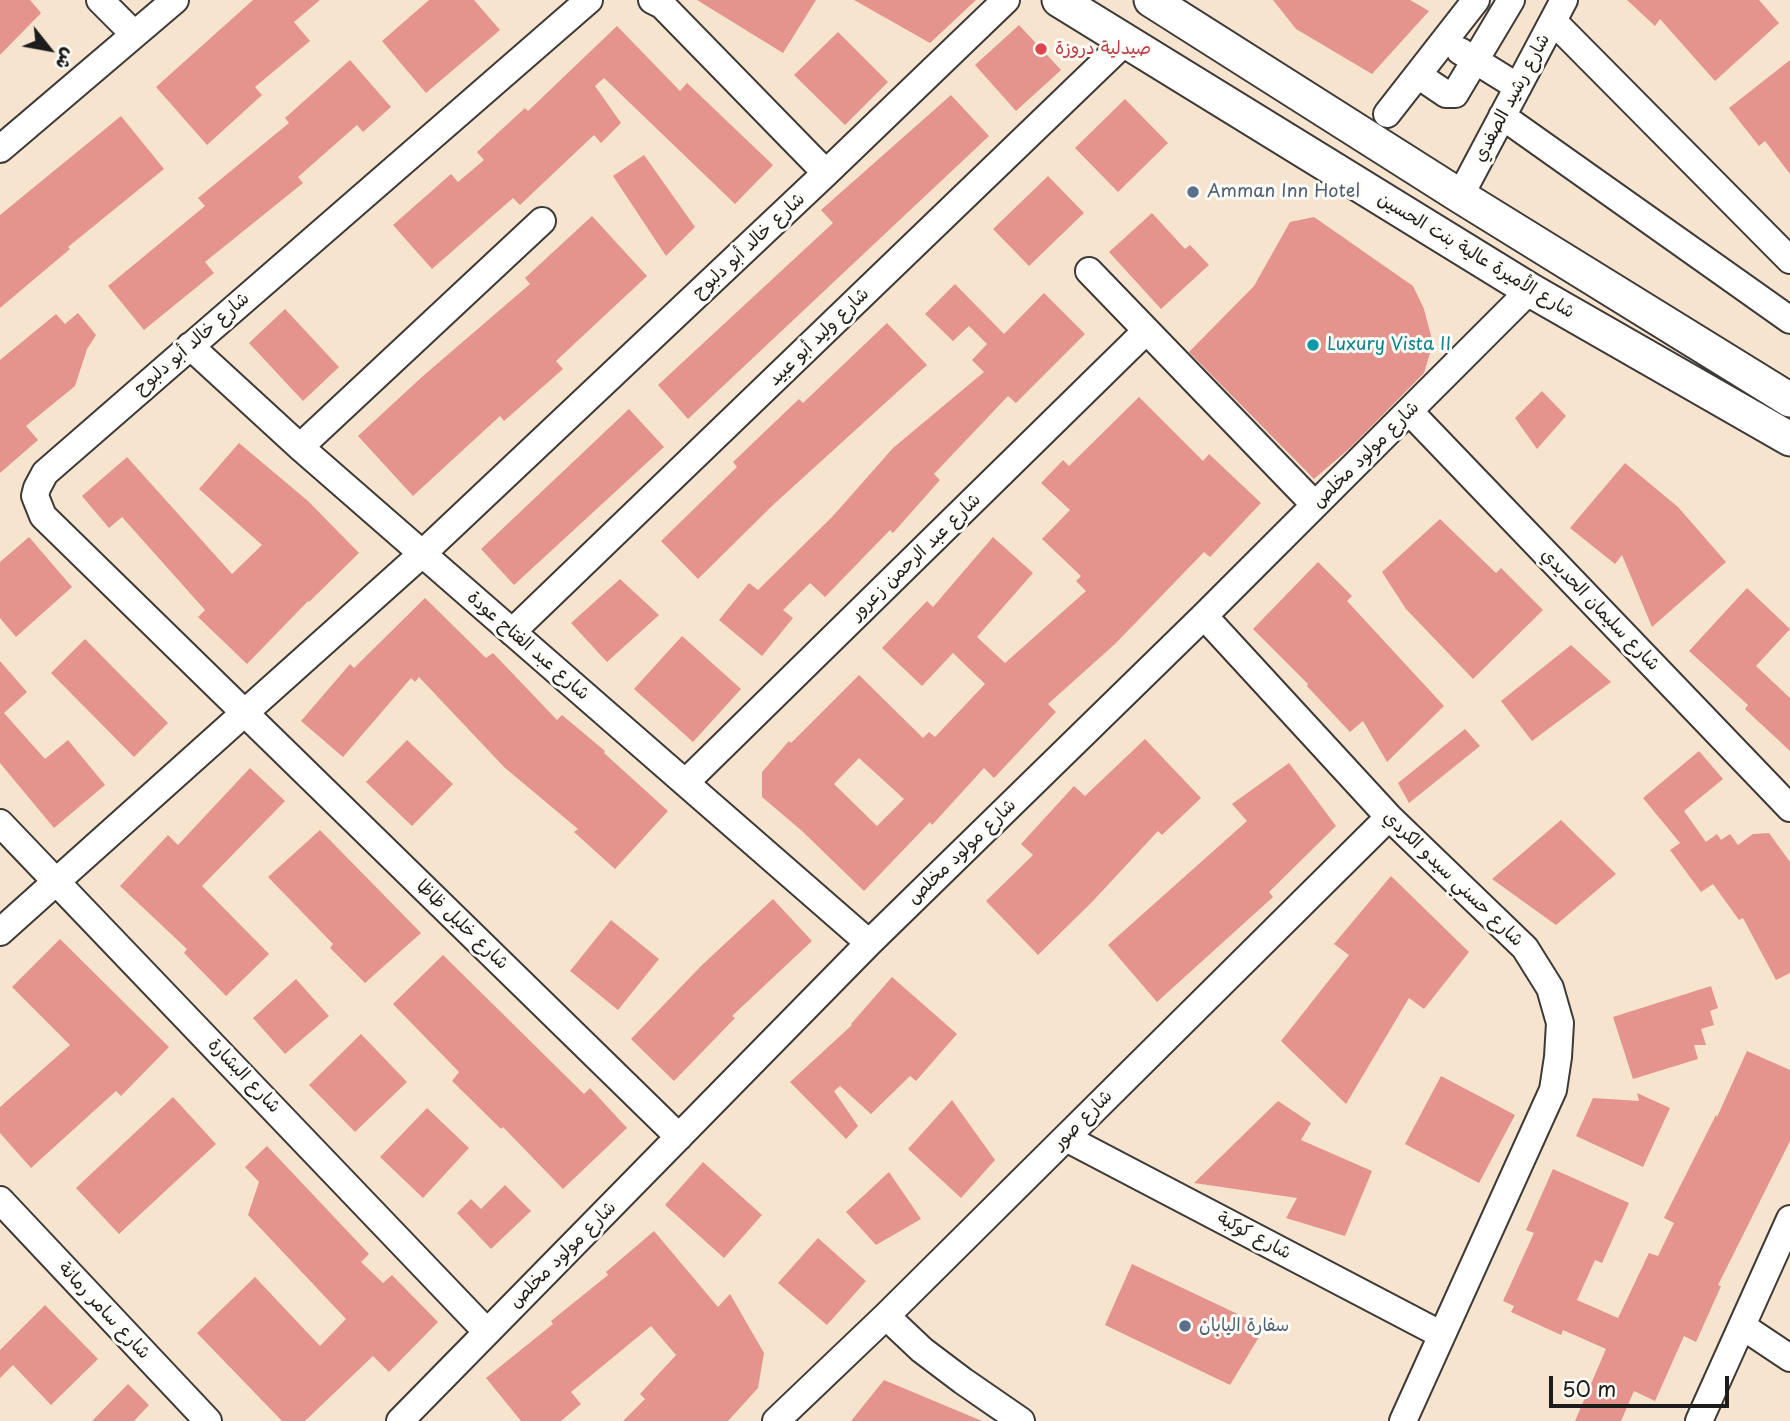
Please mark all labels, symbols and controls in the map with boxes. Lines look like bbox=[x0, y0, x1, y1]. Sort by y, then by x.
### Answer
north arrow bbox=[14, 14, 84, 84]
street label: شارع رشيد الصفدي bbox=[1469, 30, 1555, 166]
place label: صيدلية دروزة bbox=[1055, 38, 1151, 60]
marker: صيدلية دروزة bbox=[1033, 41, 1049, 57]
text: ش bbox=[50, 44, 84, 76]
place label: Amman Inn Hotel bbox=[1207, 181, 1360, 203]
marker: Amman Inn Hotel bbox=[1185, 184, 1201, 200]
street label: شارع خالد أبو دلبوح bbox=[688, 188, 810, 304]
street label: شارع الأميرة عالية بنت الحسين bbox=[1374, 189, 1578, 323]
street label: شارع وليد أبو عبيد bbox=[764, 283, 874, 391]
street label: شارع خالد أبو دلبوح bbox=[130, 288, 254, 400]
place label: Luxury Vista II bbox=[1327, 334, 1451, 356]
marker: Luxury Vista II bbox=[1305, 337, 1321, 353]
street label: شارع مولود مخلص bbox=[1308, 397, 1424, 513]
street label: شارع عبد الرحمن زعرور bbox=[846, 489, 986, 625]
street label: شارع سليمان الحديدي bbox=[1536, 544, 1664, 676]
street label: شارع عبد الفتاح عودة bbox=[462, 587, 594, 705]
street label: شارع مولود مخلص bbox=[903, 795, 1021, 909]
street label: شارع حسني سيدو الكردي bbox=[1379, 807, 1527, 951]
street label: شارع خليل ظاظا bbox=[411, 876, 513, 974]
street label: شارع البشارة bbox=[203, 1034, 285, 1118]
street label: شارع صور bbox=[1049, 1086, 1117, 1154]
street label: شارع مولود مخلص bbox=[505, 1197, 621, 1313]
street label: شارع كوكبة bbox=[1213, 1207, 1295, 1265]
street label: شارع سامر رمانة bbox=[54, 1258, 154, 1364]
place label: سفارة اليابان bbox=[1199, 1315, 1289, 1337]
marker: سفارة اليابان bbox=[1177, 1318, 1193, 1334]
scale bar bbox=[1552, 1362, 1732, 1406]
text: 50 m bbox=[1562, 1372, 1616, 1404]

